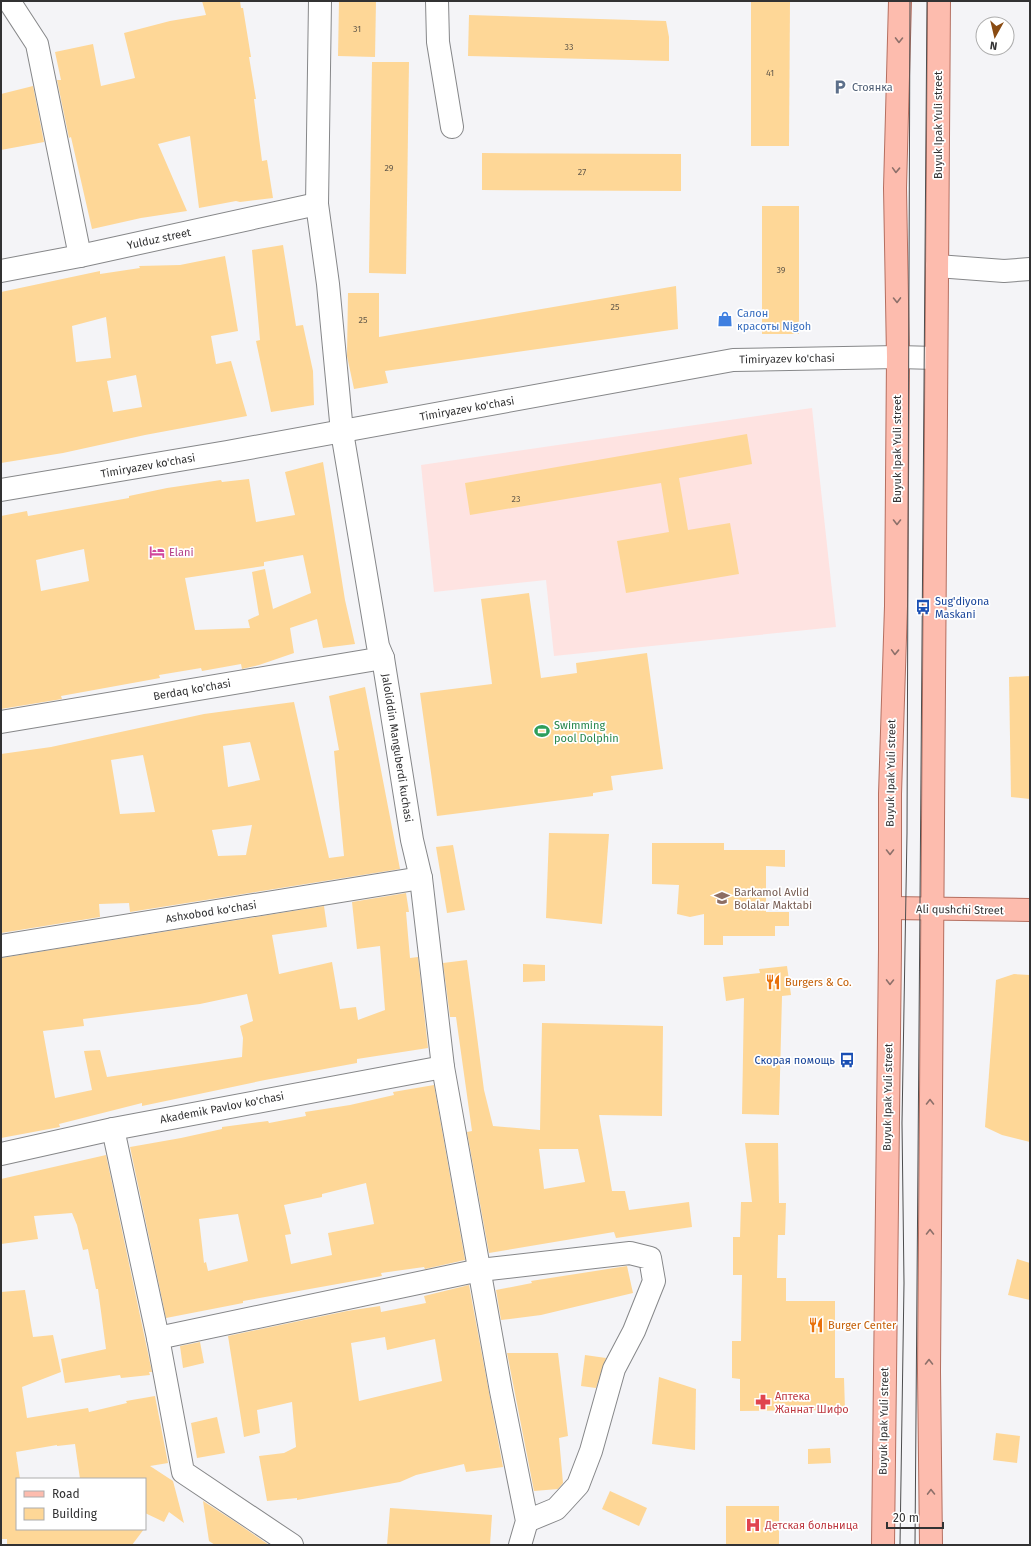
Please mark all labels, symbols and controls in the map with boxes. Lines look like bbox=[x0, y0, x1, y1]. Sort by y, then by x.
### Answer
north arrow bbox=[975, 16, 1015, 56]
house number: 31 bbox=[353, 24, 361, 34]
one-way arrow bbox=[895, 37, 903, 43]
text: N bbox=[989, 38, 998, 52]
house number: 33 bbox=[565, 42, 573, 52]
house number: 41 bbox=[766, 68, 774, 78]
street label: Buyuk Ipak Yuli street bbox=[932, 71, 945, 179]
parking icon: Стоянка bbox=[831, 78, 849, 96]
place label: Стоянка bbox=[852, 81, 893, 94]
house number: 29 bbox=[384, 163, 394, 173]
house number: 27 bbox=[578, 167, 586, 177]
one-way arrow bbox=[892, 167, 900, 173]
street label: Yulduz street bbox=[126, 226, 192, 252]
house number: 39 bbox=[776, 265, 786, 275]
one-way arrow bbox=[893, 297, 901, 303]
house number: 25 bbox=[611, 302, 620, 312]
place label: Салон красоты Nigoh bbox=[737, 307, 811, 333]
shop icon: Салон красоты Nigoh bbox=[716, 310, 734, 328]
house number: 25 bbox=[359, 315, 368, 325]
street label: Timiryazev ko'chasi bbox=[739, 352, 835, 366]
street label: Timiryazev ko'chasi bbox=[419, 394, 515, 424]
street label: Buyuk Ipak Yuli street bbox=[891, 395, 904, 503]
street label: Timiryazev ko'chasi bbox=[100, 451, 196, 481]
house number: 23 bbox=[512, 494, 520, 504]
one-way arrow bbox=[893, 519, 901, 525]
hotel icon: Elani bbox=[148, 543, 166, 561]
place label: Elani bbox=[169, 546, 194, 559]
place label: Sug'diyona Maskani bbox=[935, 595, 989, 621]
bus stop icon: Sug'diyona Maskani bbox=[914, 598, 932, 616]
one-way arrow bbox=[890, 649, 899, 655]
street label: Jaloliddin Manguberdi kuchasi bbox=[379, 673, 415, 823]
street label: Berdaq ko'chasi bbox=[152, 677, 232, 703]
place label: Swimming pool Dolphin bbox=[554, 719, 619, 745]
street label: Buyuk Ipak Yuli street bbox=[884, 719, 898, 827]
sports icon: Swimming pool Dolphin bbox=[533, 722, 551, 740]
one-way arrow bbox=[886, 849, 894, 855]
place label: Barkamol Avlid Bolalar Maktabi bbox=[734, 886, 812, 912]
school or university icon: Barkamol Avlid Bolalar Maktabi bbox=[713, 889, 731, 907]
street label: Ashxobod ko'chasi bbox=[165, 898, 257, 926]
street label: Ali qushchi Street bbox=[916, 903, 1004, 917]
restaurant icon: Burgers & Co. bbox=[764, 973, 782, 991]
place label: Burgers & Co. bbox=[785, 976, 852, 989]
one-way arrow bbox=[886, 979, 894, 985]
street label: Buyuk Ipak Yuli street bbox=[881, 1043, 895, 1151]
bus stop icon: Скорая помощь bbox=[838, 1051, 856, 1069]
place label: Скорая помощь bbox=[754, 1054, 835, 1067]
street label: Akademik Pavlov ko'chasi bbox=[159, 1090, 285, 1126]
one-way arrow bbox=[926, 1099, 934, 1105]
one-way arrow bbox=[926, 1229, 934, 1235]
restaurant icon: Burger Center bbox=[807, 1316, 825, 1334]
place label: Burger Center bbox=[828, 1319, 897, 1332]
one-way arrow bbox=[925, 1359, 933, 1365]
street label: Buyuk Ipak Yuli street bbox=[877, 1367, 891, 1475]
place label: Аптека Жаннат Шифо bbox=[775, 1390, 849, 1416]
pharmacy icon: Аптека Жаннат Шифо bbox=[754, 1393, 772, 1411]
legend bbox=[16, 1478, 146, 1530]
text: Road bbox=[52, 1487, 80, 1501]
one-way arrow bbox=[926, 1489, 935, 1495]
scale bar bbox=[887, 1504, 943, 1530]
text: Building bbox=[52, 1507, 98, 1521]
text: 20 m bbox=[893, 1511, 919, 1525]
hospital icon: Детская больница bbox=[744, 1516, 762, 1534]
place label: Детская больница bbox=[764, 1519, 858, 1532]

